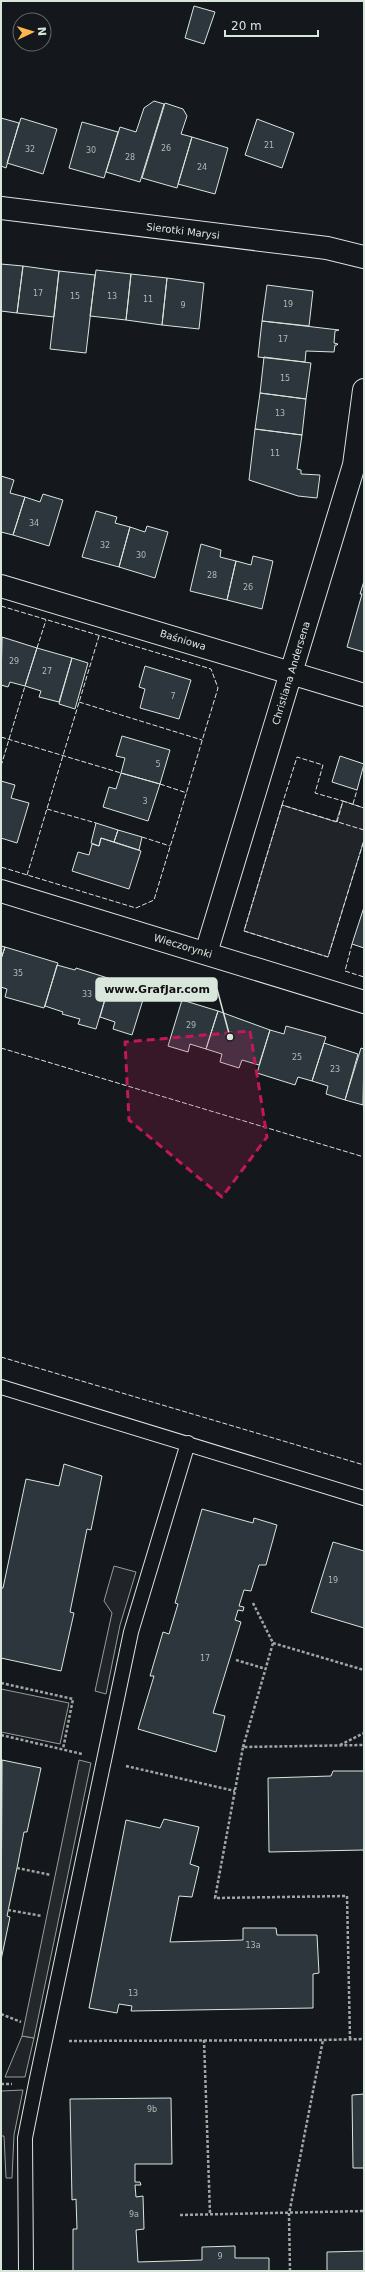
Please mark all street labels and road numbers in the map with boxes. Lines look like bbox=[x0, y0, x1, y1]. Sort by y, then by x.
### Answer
street label: Sierotki Marysi bbox=[146, 221, 220, 241]
street label: Christiana Andersena bbox=[270, 620, 312, 726]
street label: Baśniowa bbox=[159, 628, 207, 652]
street label: Wieczorynki bbox=[153, 932, 213, 960]

